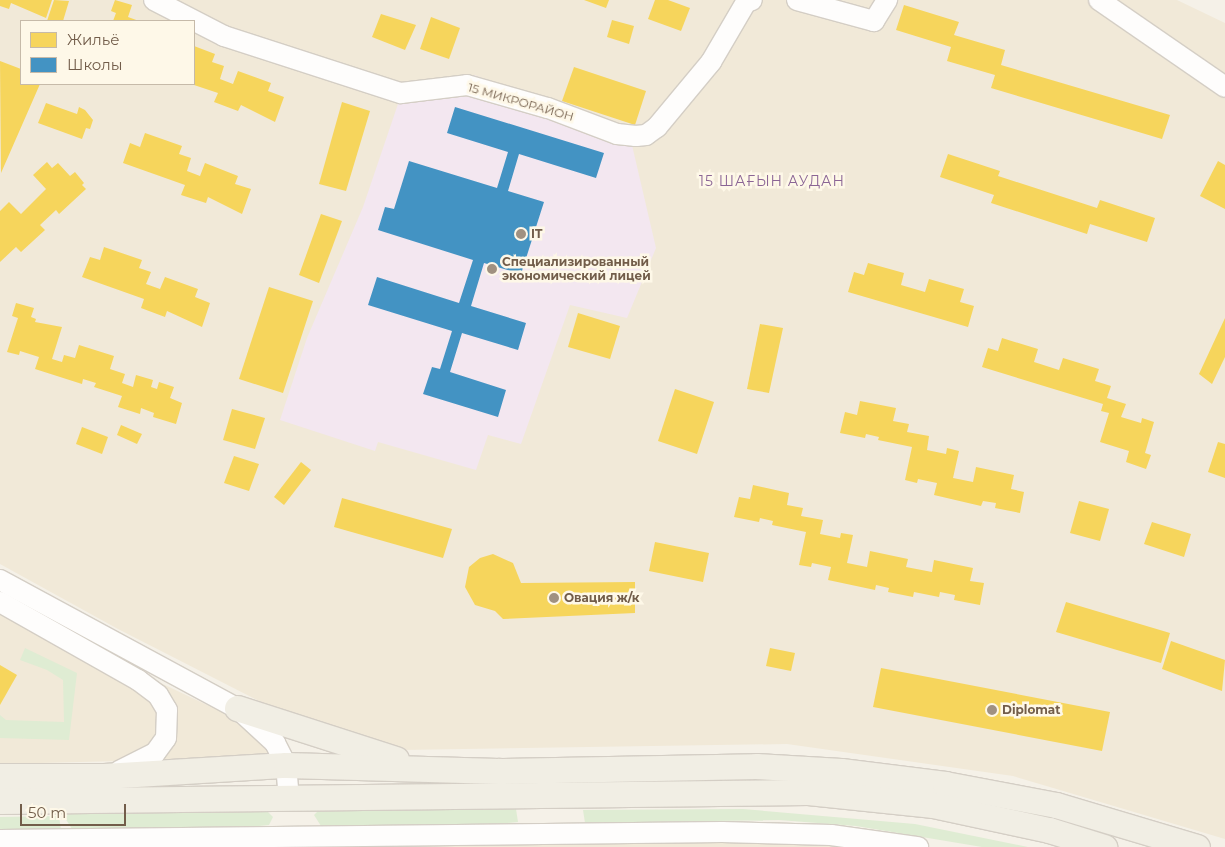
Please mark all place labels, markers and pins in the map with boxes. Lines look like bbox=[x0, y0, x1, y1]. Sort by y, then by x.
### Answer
place label: IT bbox=[531, 227, 542, 241]
marker: IT bbox=[515, 228, 527, 240]
place label: Специализированный экономический лицей bbox=[502, 255, 651, 283]
marker: Специализированный экономический лицей bbox=[486, 263, 498, 275]
place label: Овация ж/к bbox=[564, 591, 639, 605]
marker: Овация ж/к bbox=[548, 592, 560, 604]
place label: Diplomat bbox=[1002, 703, 1060, 717]
marker: Diplomat bbox=[986, 704, 998, 716]

